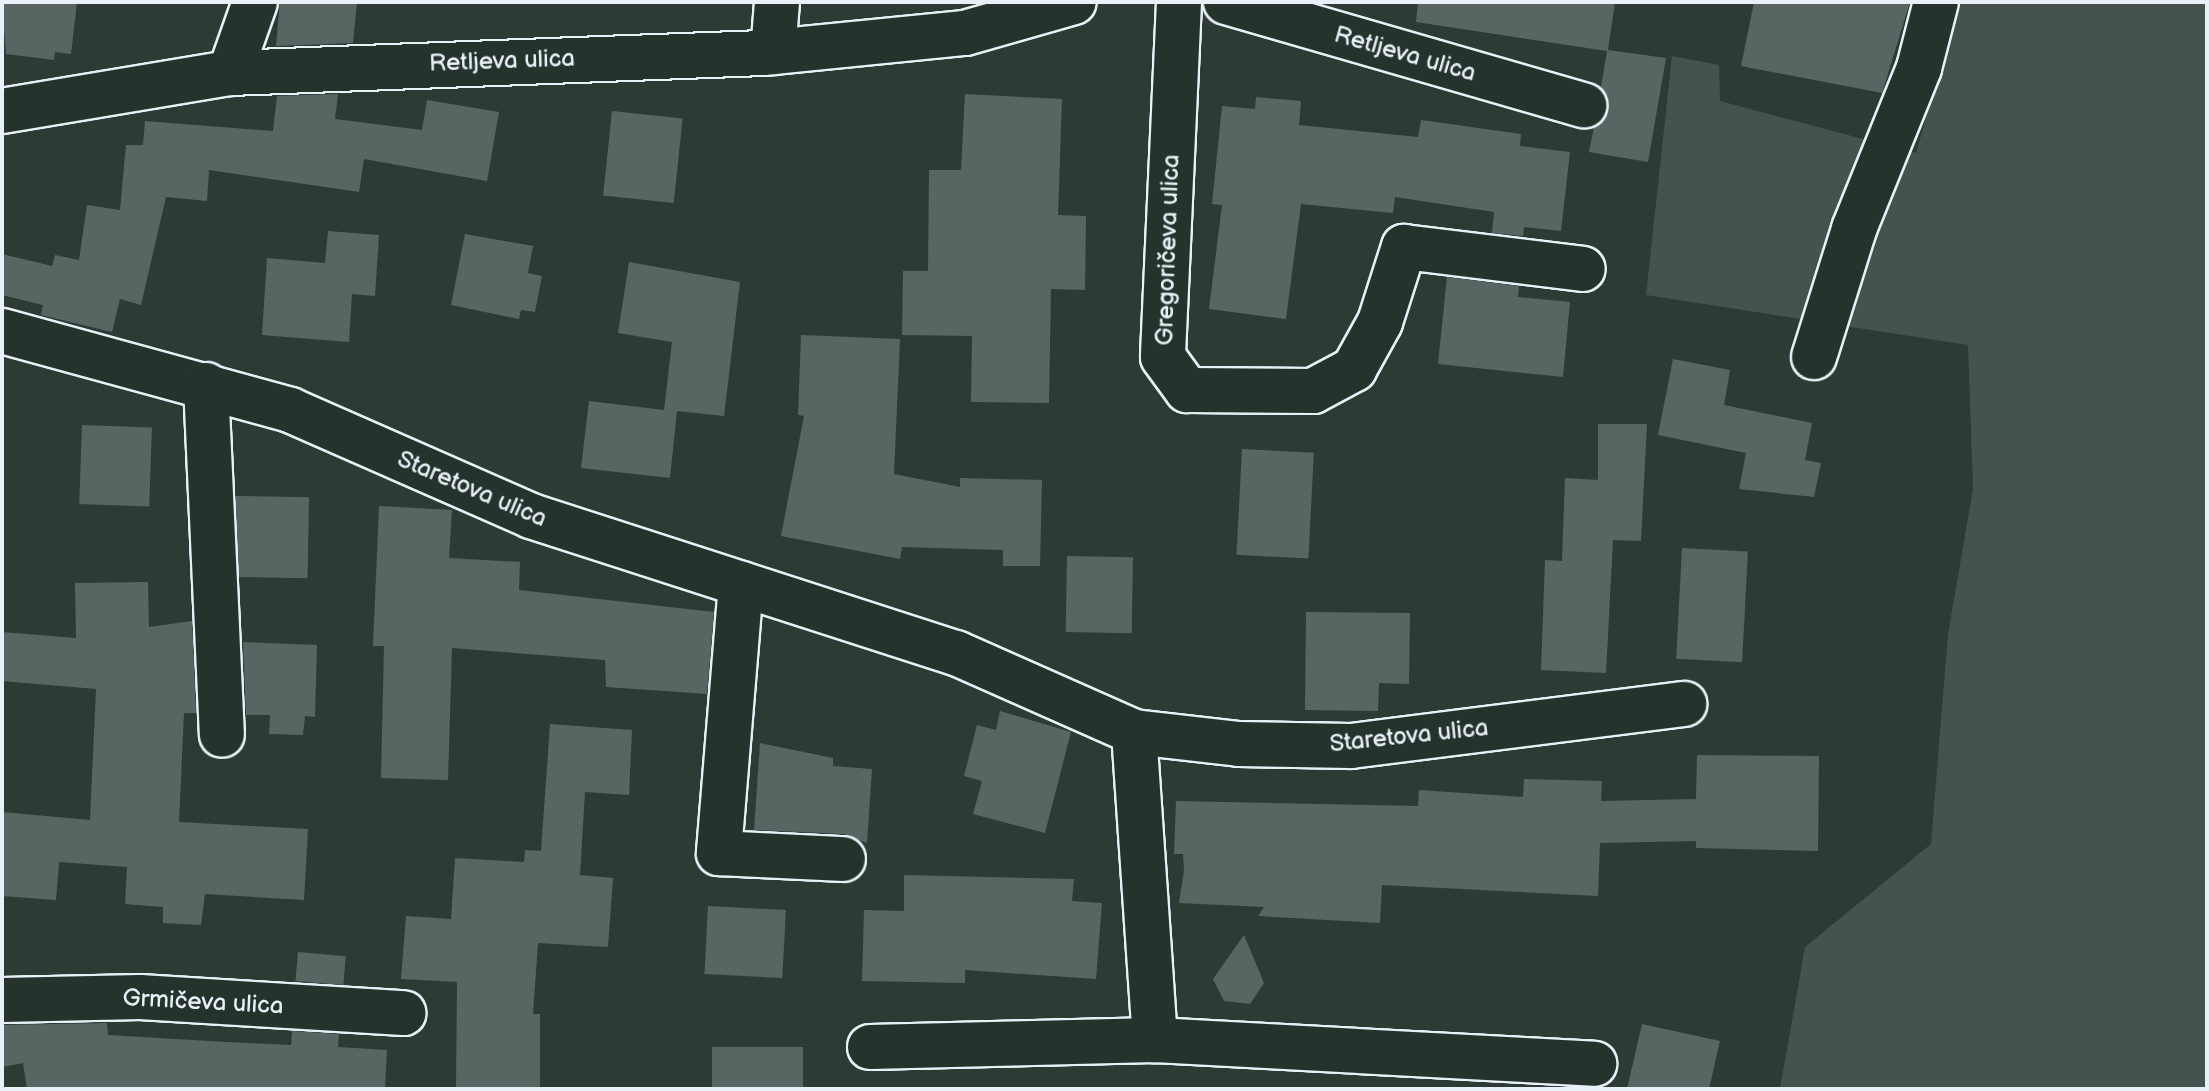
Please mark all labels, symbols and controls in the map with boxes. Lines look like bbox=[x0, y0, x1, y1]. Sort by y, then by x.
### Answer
street label: Retljeva ulica bbox=[1331, 20, 1479, 88]
street label: Retljeva ulica bbox=[429, 44, 575, 78]
street label: Gregoričeva ulica bbox=[1150, 154, 1186, 346]
street label: Staretova ulica bbox=[393, 445, 551, 533]
street label: Staretova ulica bbox=[1328, 713, 1490, 759]
street label: Grmičeva ulica bbox=[122, 983, 284, 1021]

